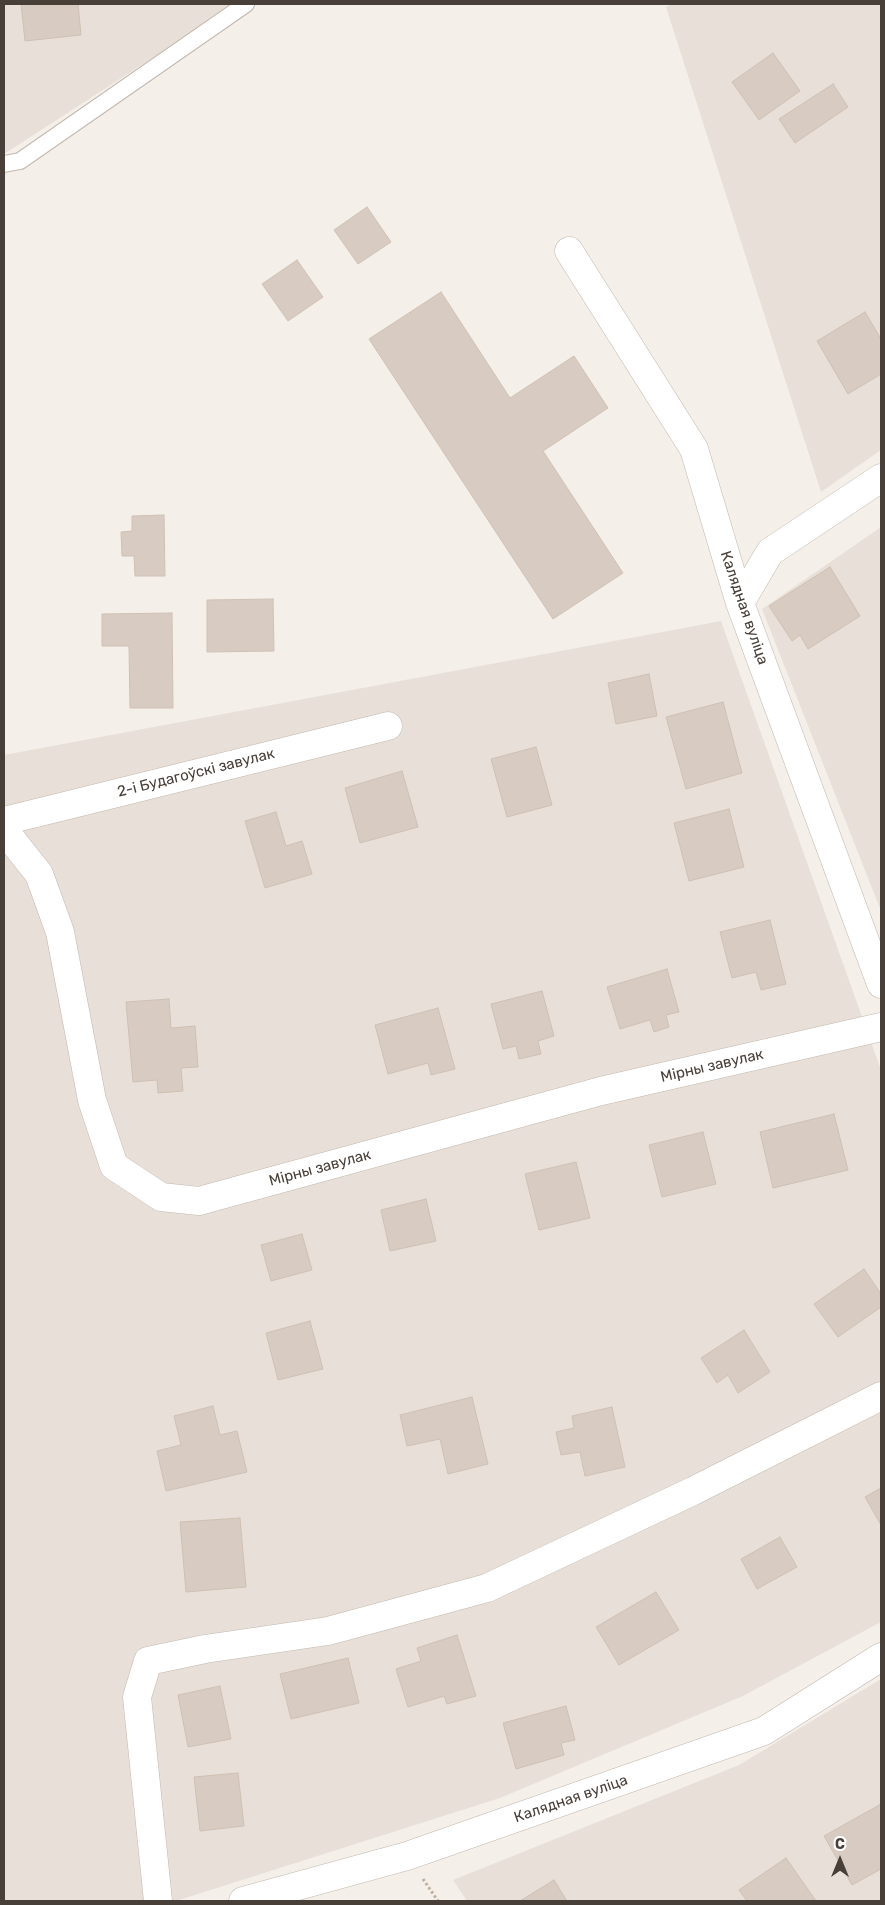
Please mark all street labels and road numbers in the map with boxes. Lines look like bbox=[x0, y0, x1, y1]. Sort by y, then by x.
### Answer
street label: Калядная вуліца bbox=[716, 549, 772, 667]
street label: 2-і Будагоўскі завулак bbox=[115, 745, 277, 801]
street label: Мірны завулак bbox=[659, 1045, 765, 1087]
street label: Мірны завулак bbox=[267, 1146, 373, 1190]
street label: Калядная вуліца bbox=[512, 1771, 630, 1827]

